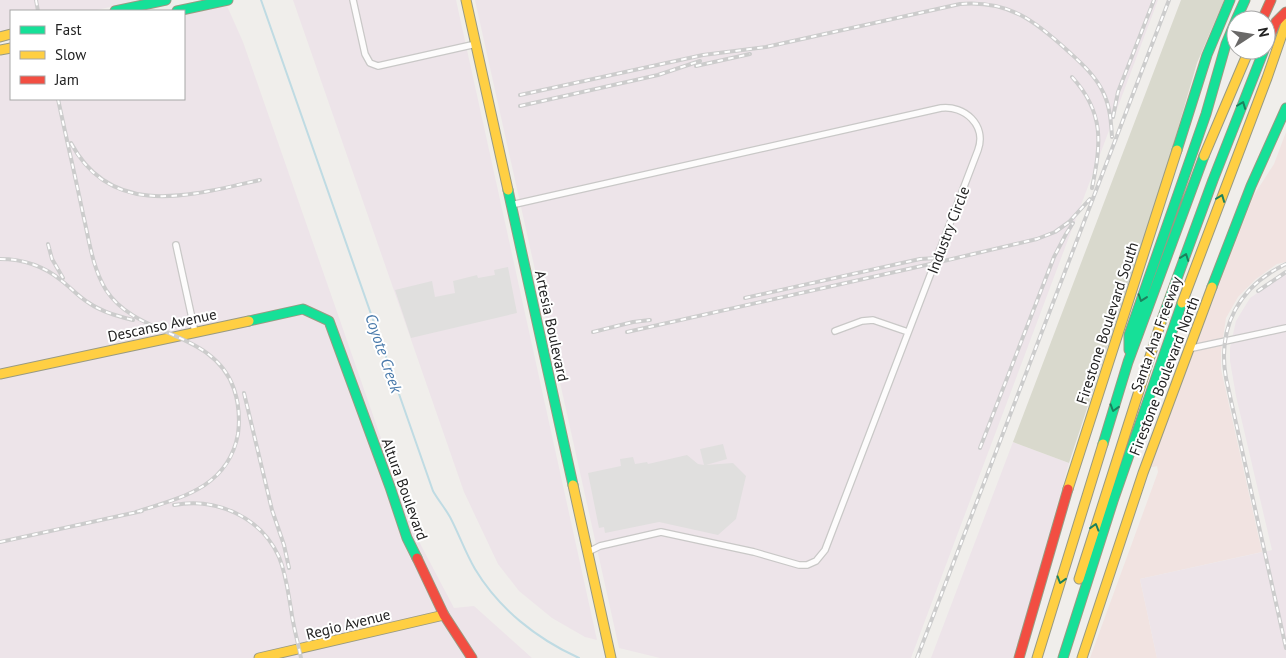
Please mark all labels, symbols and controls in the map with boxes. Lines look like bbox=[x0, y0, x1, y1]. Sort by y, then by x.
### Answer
legend bbox=[10, 10, 185, 100]
north arrow bbox=[1226, 10, 1276, 60]
text: Fast bbox=[55, 20, 82, 39]
text: N bbox=[1254, 26, 1273, 39]
text: Slow bbox=[55, 45, 86, 64]
text: Jam bbox=[54, 70, 79, 89]
one-way arrow bbox=[1236, 101, 1246, 110]
street label: Industry Circle bbox=[923, 184, 973, 276]
one-way arrow bbox=[1215, 194, 1225, 203]
street label: Firestone Boulevard South bbox=[1072, 240, 1142, 406]
one-way arrow bbox=[1179, 253, 1189, 262]
street label: Artesia Boulevard bbox=[531, 269, 573, 383]
street label: Santa Ana Freeway bbox=[1126, 274, 1186, 394]
street label: Firestone Boulevard North bbox=[1125, 294, 1203, 458]
one-way arrow bbox=[1138, 294, 1148, 302]
street label: Descanso Avenue bbox=[106, 304, 218, 346]
water label: Coyote Creek bbox=[361, 311, 407, 396]
one-way arrow bbox=[1109, 404, 1119, 412]
street label: Altura Boulevard bbox=[378, 435, 432, 543]
one-way arrow bbox=[1090, 524, 1100, 532]
one-way arrow bbox=[1056, 576, 1066, 584]
street label: Regio Avenue bbox=[304, 604, 392, 644]

